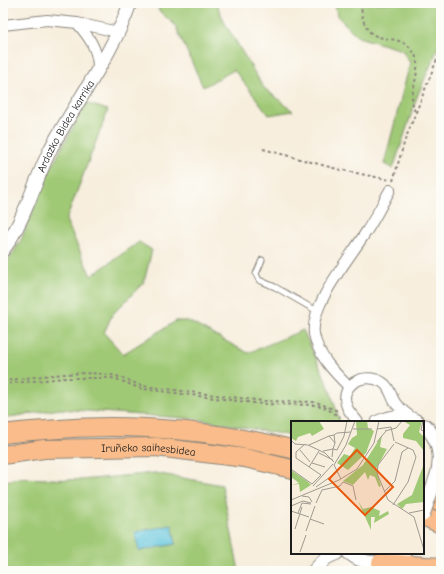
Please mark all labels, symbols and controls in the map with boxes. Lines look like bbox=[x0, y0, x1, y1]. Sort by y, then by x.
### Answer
street label: Ardazko Bidea karrika bbox=[35, 78, 97, 175]
inset map bbox=[291, 421, 424, 554]
street label: Iruñeko saihesbidea bbox=[101, 441, 196, 459]

